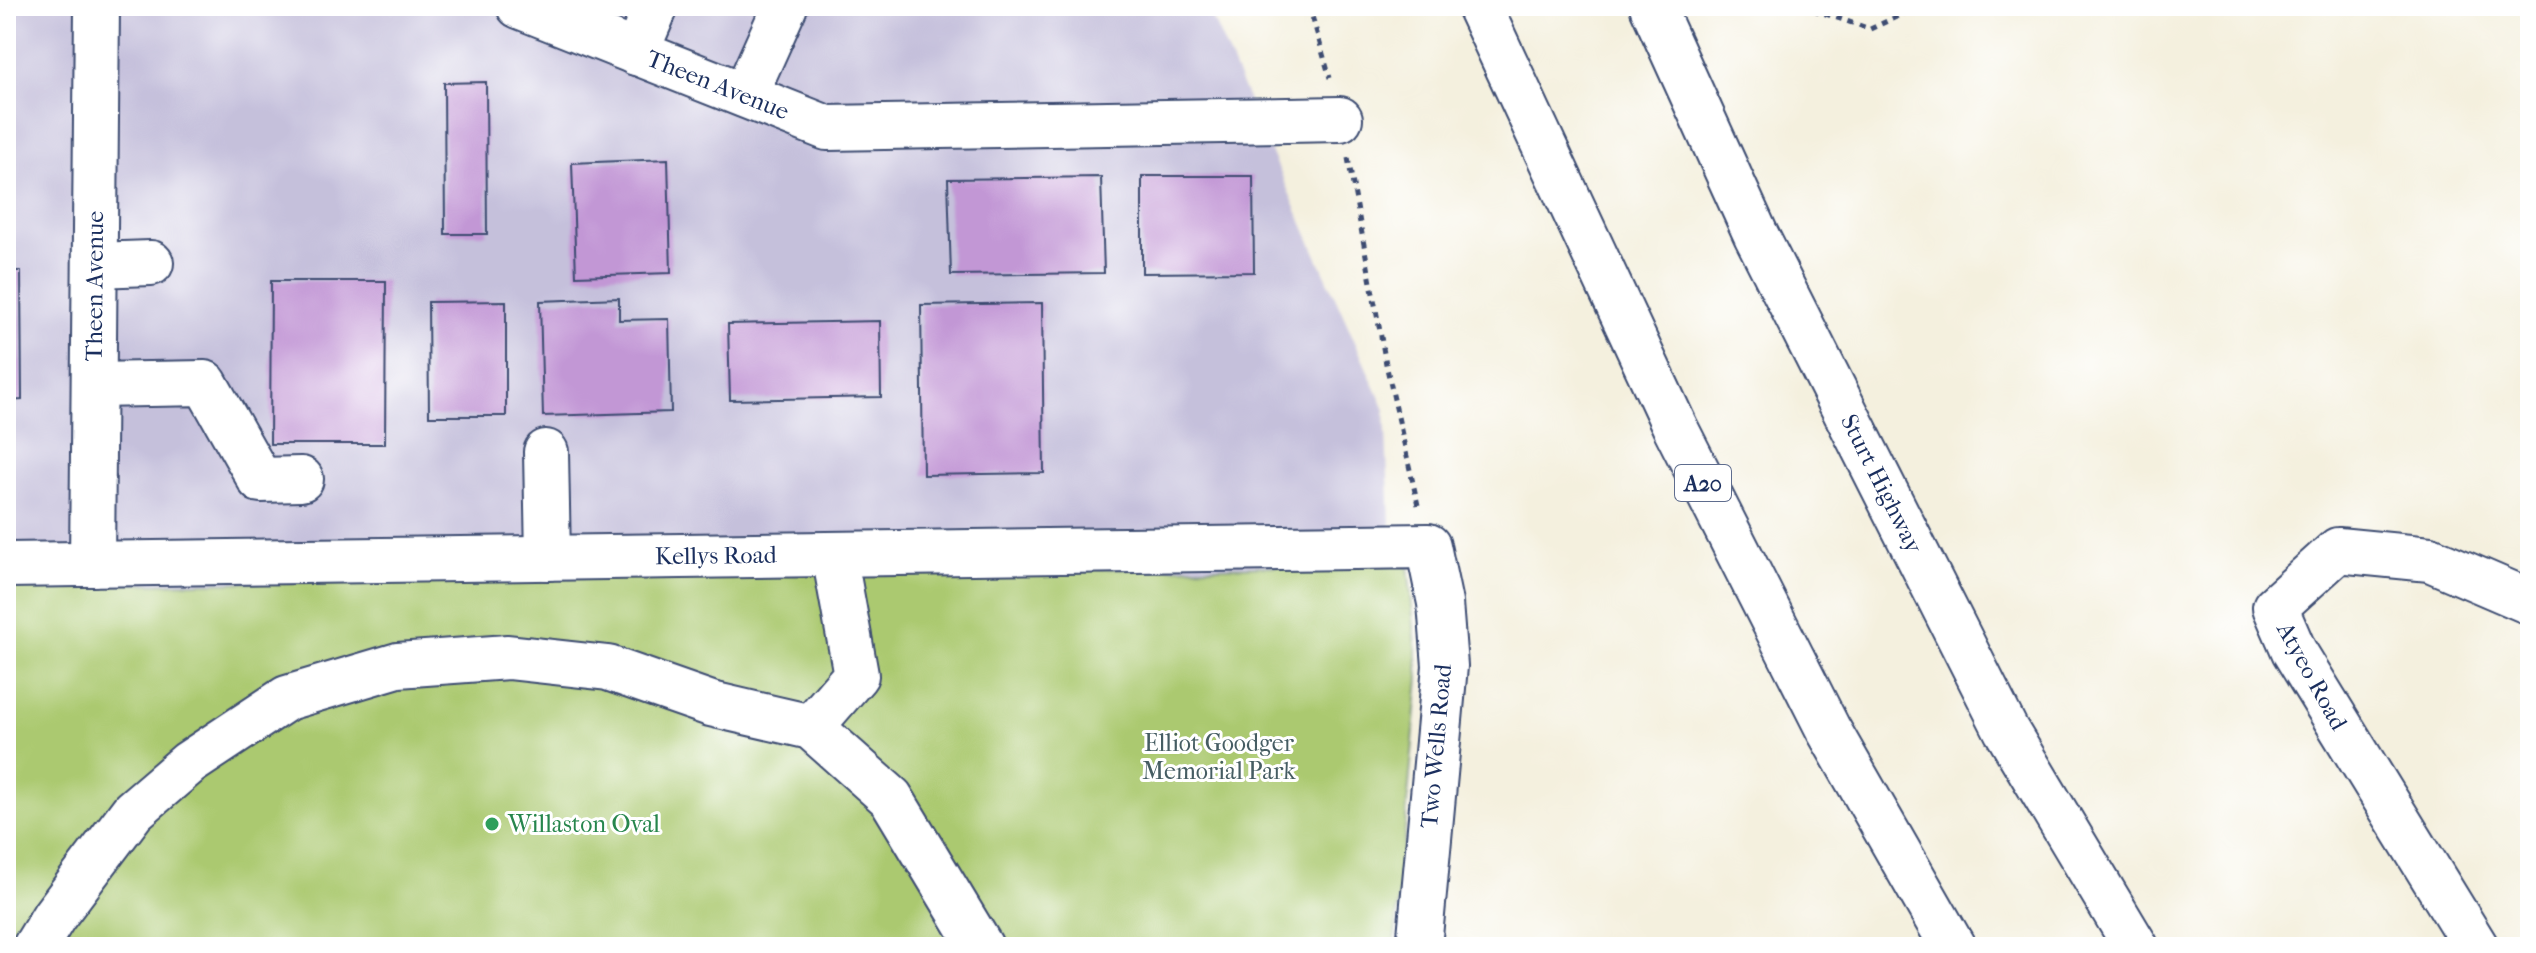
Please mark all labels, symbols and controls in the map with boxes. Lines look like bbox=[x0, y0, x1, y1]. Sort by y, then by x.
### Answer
street label: Theen Avenue bbox=[643, 44, 793, 126]
street label: Theen Avenue bbox=[80, 211, 109, 361]
street label: Sturt Highway bbox=[1835, 410, 1929, 559]
road number: A20 bbox=[1675, 465, 1731, 501]
street label: Kellys Road bbox=[655, 541, 778, 570]
street label: Atyeo Road bbox=[2270, 616, 2353, 736]
street label: Two Wells Road bbox=[1415, 662, 1457, 829]
park label: Elliot Goodger Memorial Park bbox=[1142, 729, 1296, 785]
place label: Willaston Oval bbox=[507, 810, 660, 838]
marker: Willaston Oval bbox=[483, 815, 501, 833]

